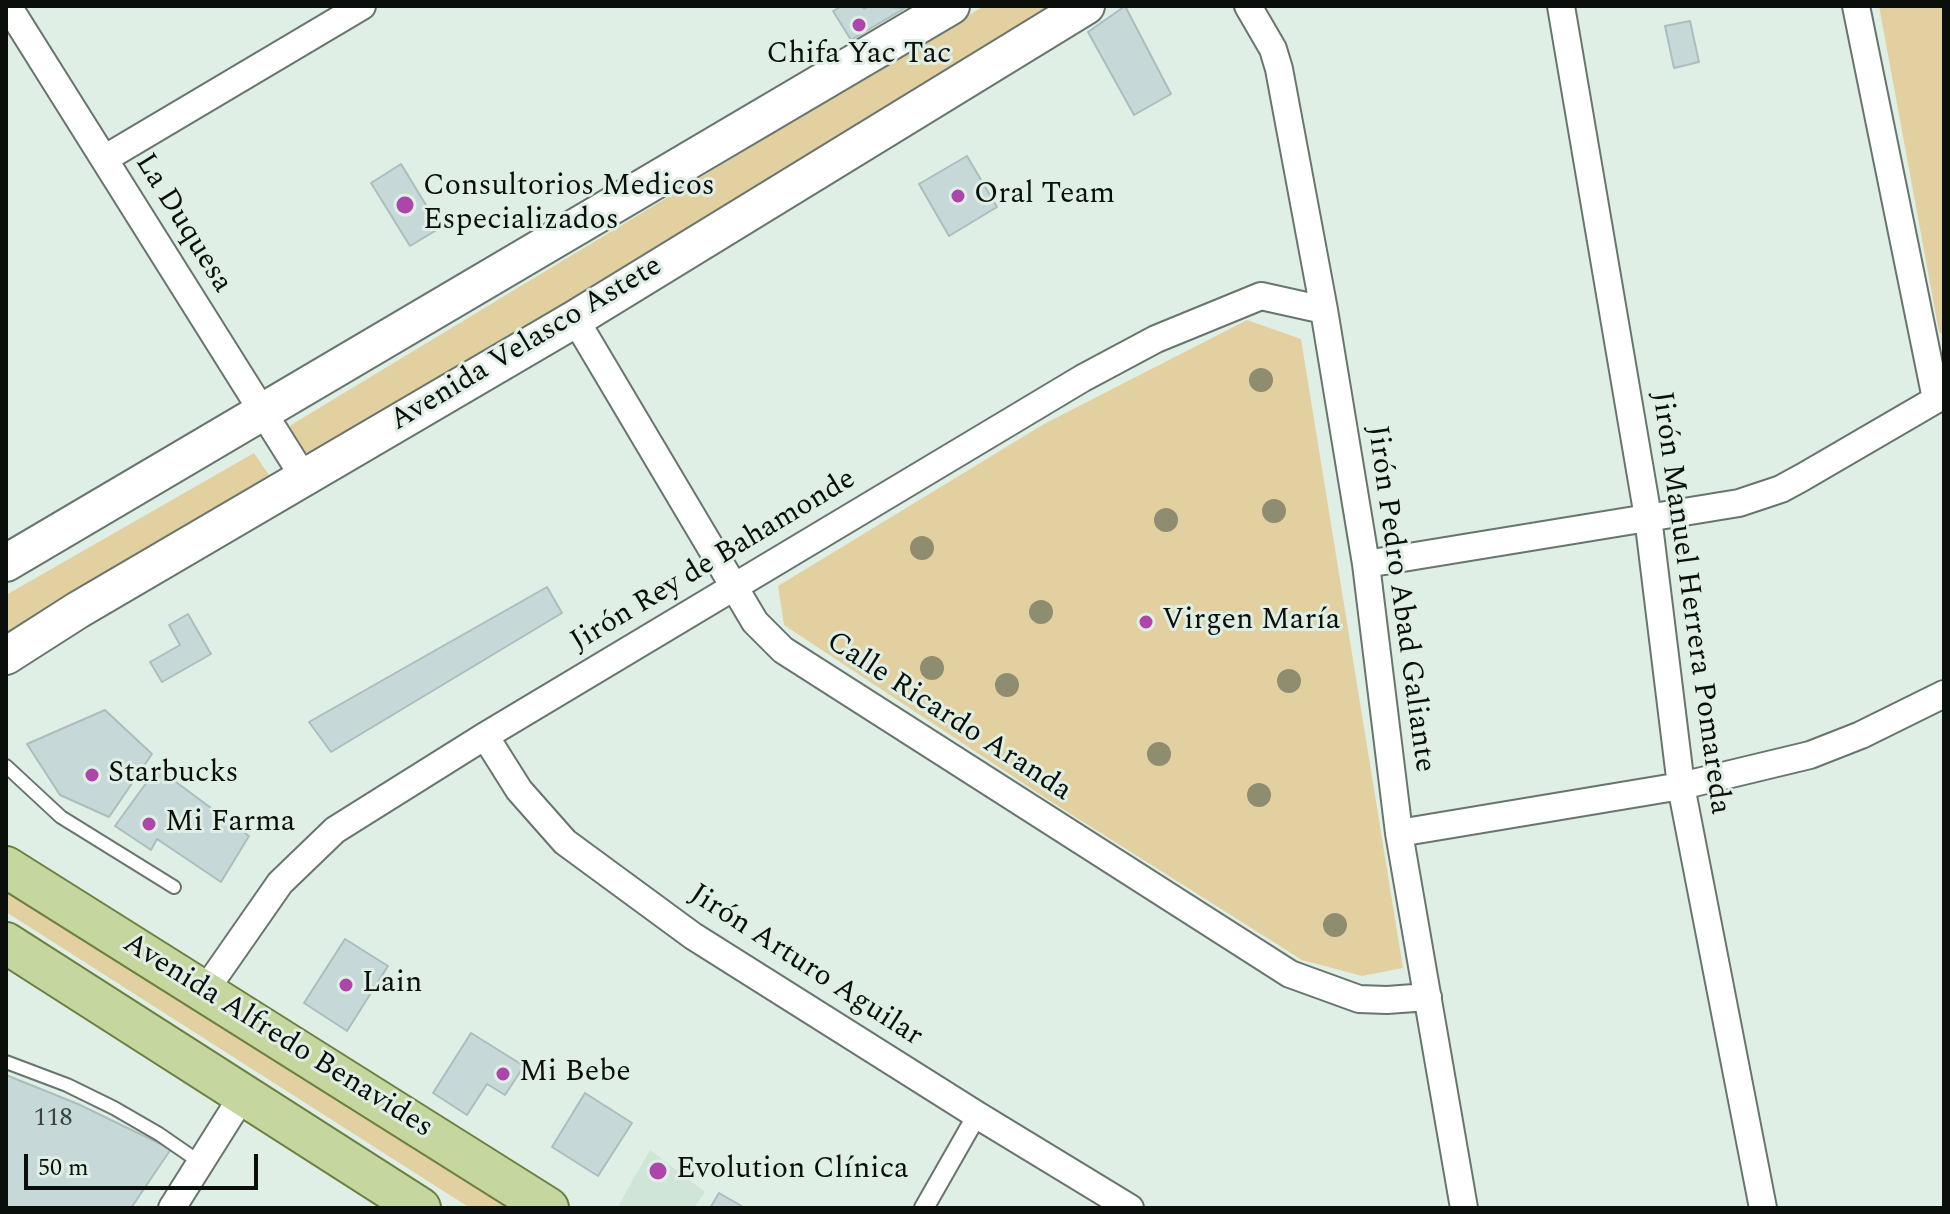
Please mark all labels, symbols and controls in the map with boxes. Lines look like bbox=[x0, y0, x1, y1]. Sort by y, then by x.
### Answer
marker: Chifa Yac Tac bbox=[850, 16, 868, 34]
place label: Chifa Yac Tac bbox=[767, 38, 951, 74]
street label: La Duquesa bbox=[125, 148, 239, 300]
place label: Consultorios Medicos Especializados bbox=[423, 170, 715, 240]
place label: Oral Team bbox=[974, 178, 1115, 214]
marker: Oral Team bbox=[949, 187, 967, 205]
marker: Consultorios Medicos Especializados bbox=[394, 194, 416, 216]
street label: Avenida Velasco Astete bbox=[385, 250, 669, 440]
street label: Jirón Manuel Herrera Pomareda bbox=[1641, 389, 1737, 817]
street label: Jirón Pedro Abad Galiante bbox=[1357, 423, 1441, 775]
street label: Jirón Rey de Bahamonde bbox=[565, 463, 863, 661]
place label: Virgen María bbox=[1162, 604, 1340, 640]
marker: Virgen María bbox=[1137, 613, 1155, 631]
street label: Calle Ricardo Aranda bbox=[819, 625, 1077, 811]
place label: Starbucks bbox=[108, 757, 239, 793]
marker: Starbucks bbox=[83, 766, 101, 784]
place label: Mi Farma bbox=[165, 806, 295, 842]
marker: Mi Farma bbox=[140, 815, 158, 833]
street label: Jirón Arturo Aguilar bbox=[681, 878, 929, 1056]
street label: Avenida Alfredo Benavides bbox=[115, 927, 439, 1147]
place label: Lain bbox=[362, 967, 422, 1003]
marker: Lain bbox=[337, 976, 355, 994]
place label: Mi Bebe bbox=[519, 1056, 631, 1092]
marker: Mi Bebe bbox=[494, 1065, 512, 1083]
house number: 118 bbox=[34, 1104, 72, 1136]
scale bar bbox=[28, 1138, 262, 1188]
text: 50 m bbox=[38, 1150, 89, 1186]
place label: Evolution Clínica bbox=[676, 1153, 909, 1189]
marker: Evolution Clínica bbox=[647, 1160, 669, 1182]

